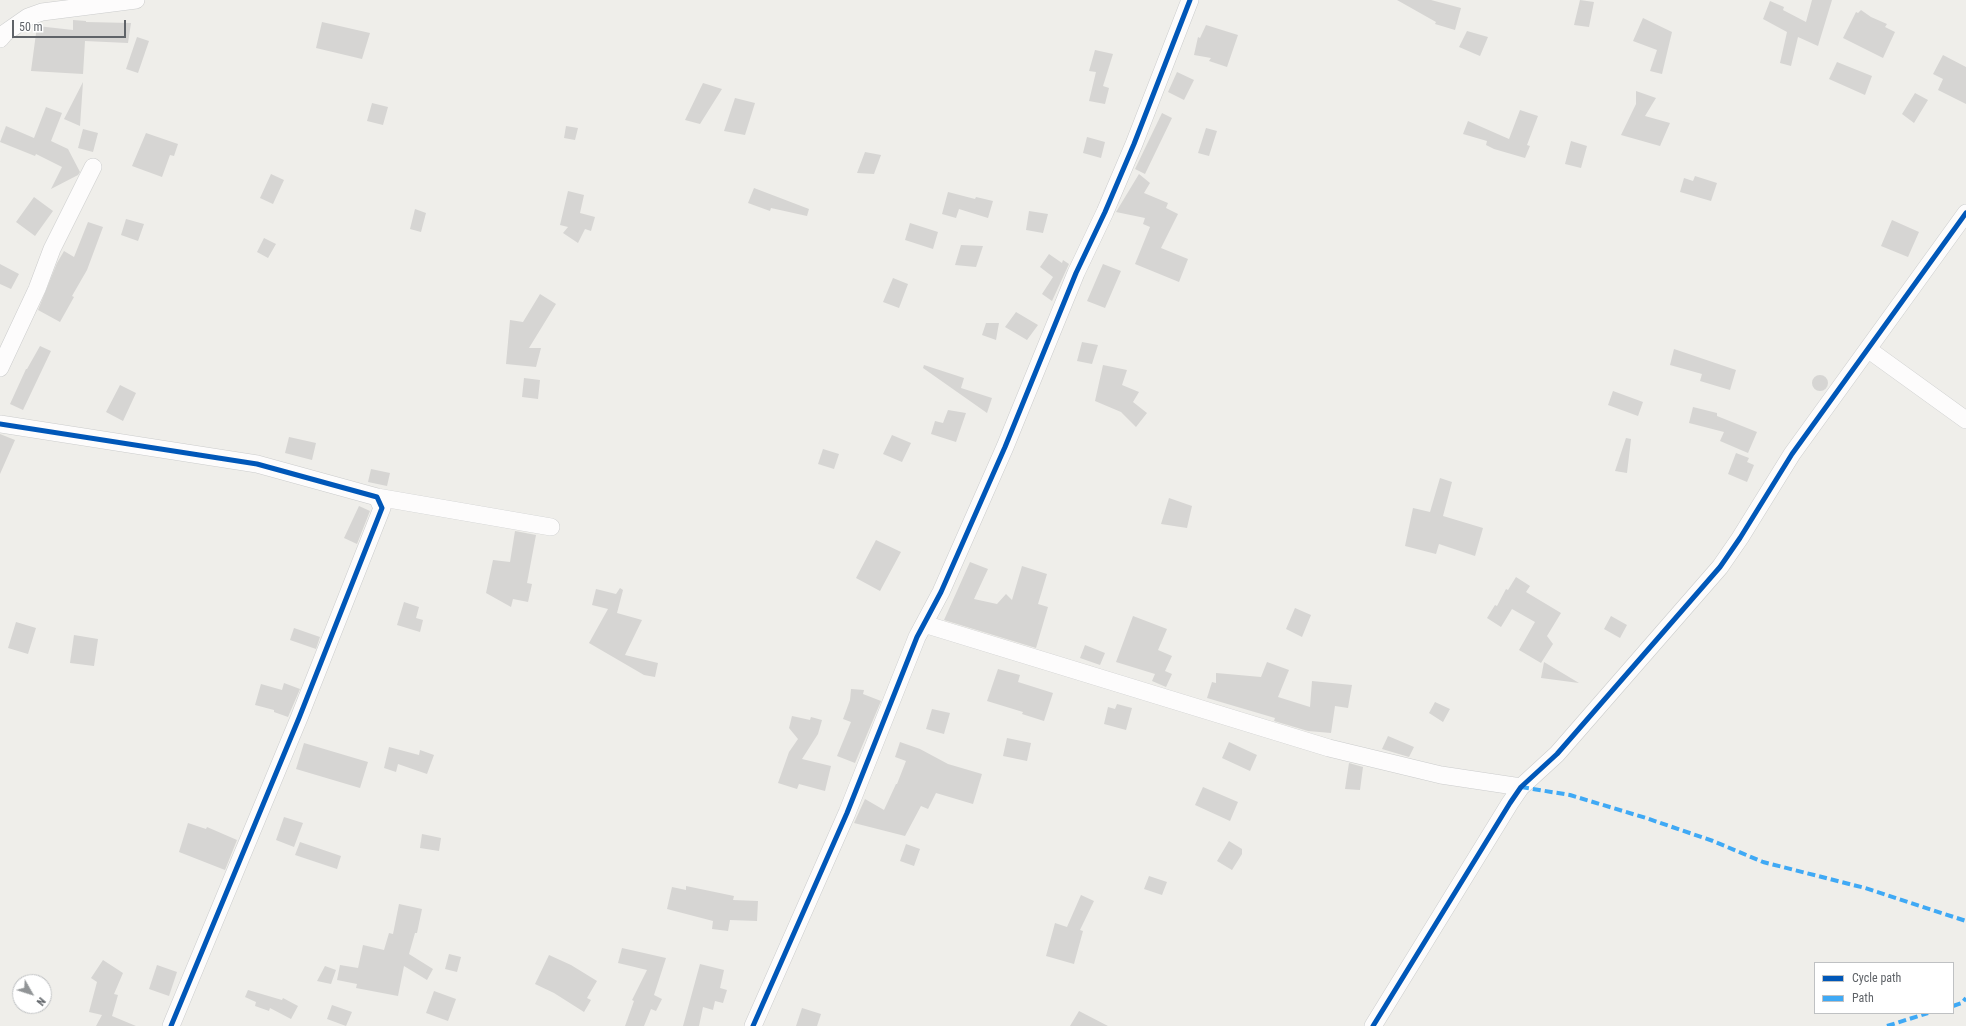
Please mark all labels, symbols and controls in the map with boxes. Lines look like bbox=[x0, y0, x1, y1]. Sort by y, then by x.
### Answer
scale bar bbox=[14, 12, 128, 38]
text: 50 m bbox=[19, 20, 43, 34]
legend bbox=[1814, 962, 1954, 1014]
text: Cycle path bbox=[1852, 971, 1901, 985]
north arrow bbox=[12, 974, 52, 1014]
text: Path bbox=[1852, 991, 1874, 1005]
text: N bbox=[34, 995, 48, 1008]

